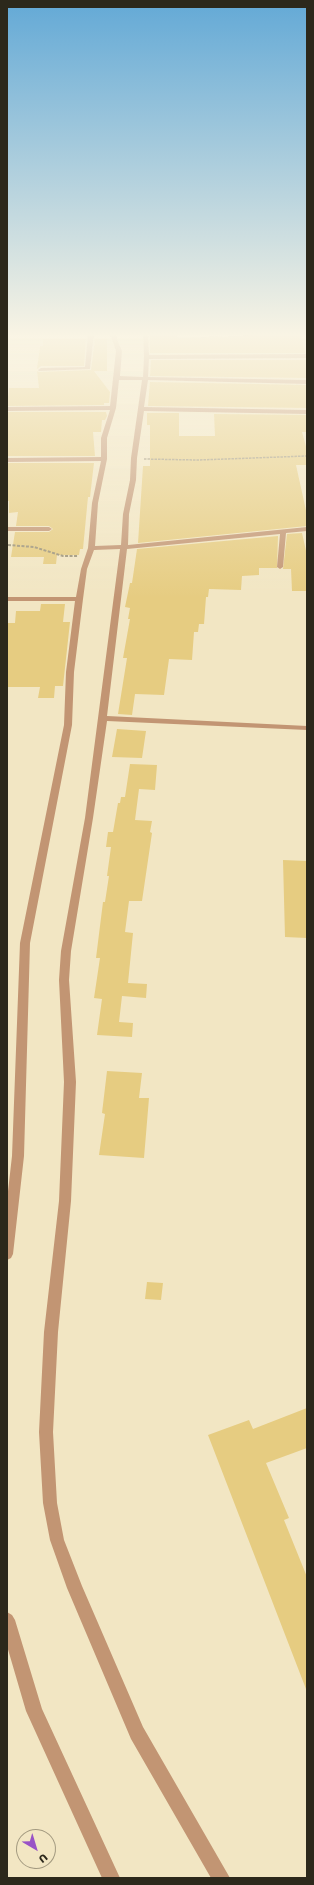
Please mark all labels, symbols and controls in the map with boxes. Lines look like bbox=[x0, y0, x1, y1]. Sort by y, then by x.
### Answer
north arrow bbox=[16, 1829, 56, 1869]
text: U bbox=[36, 1851, 50, 1866]

